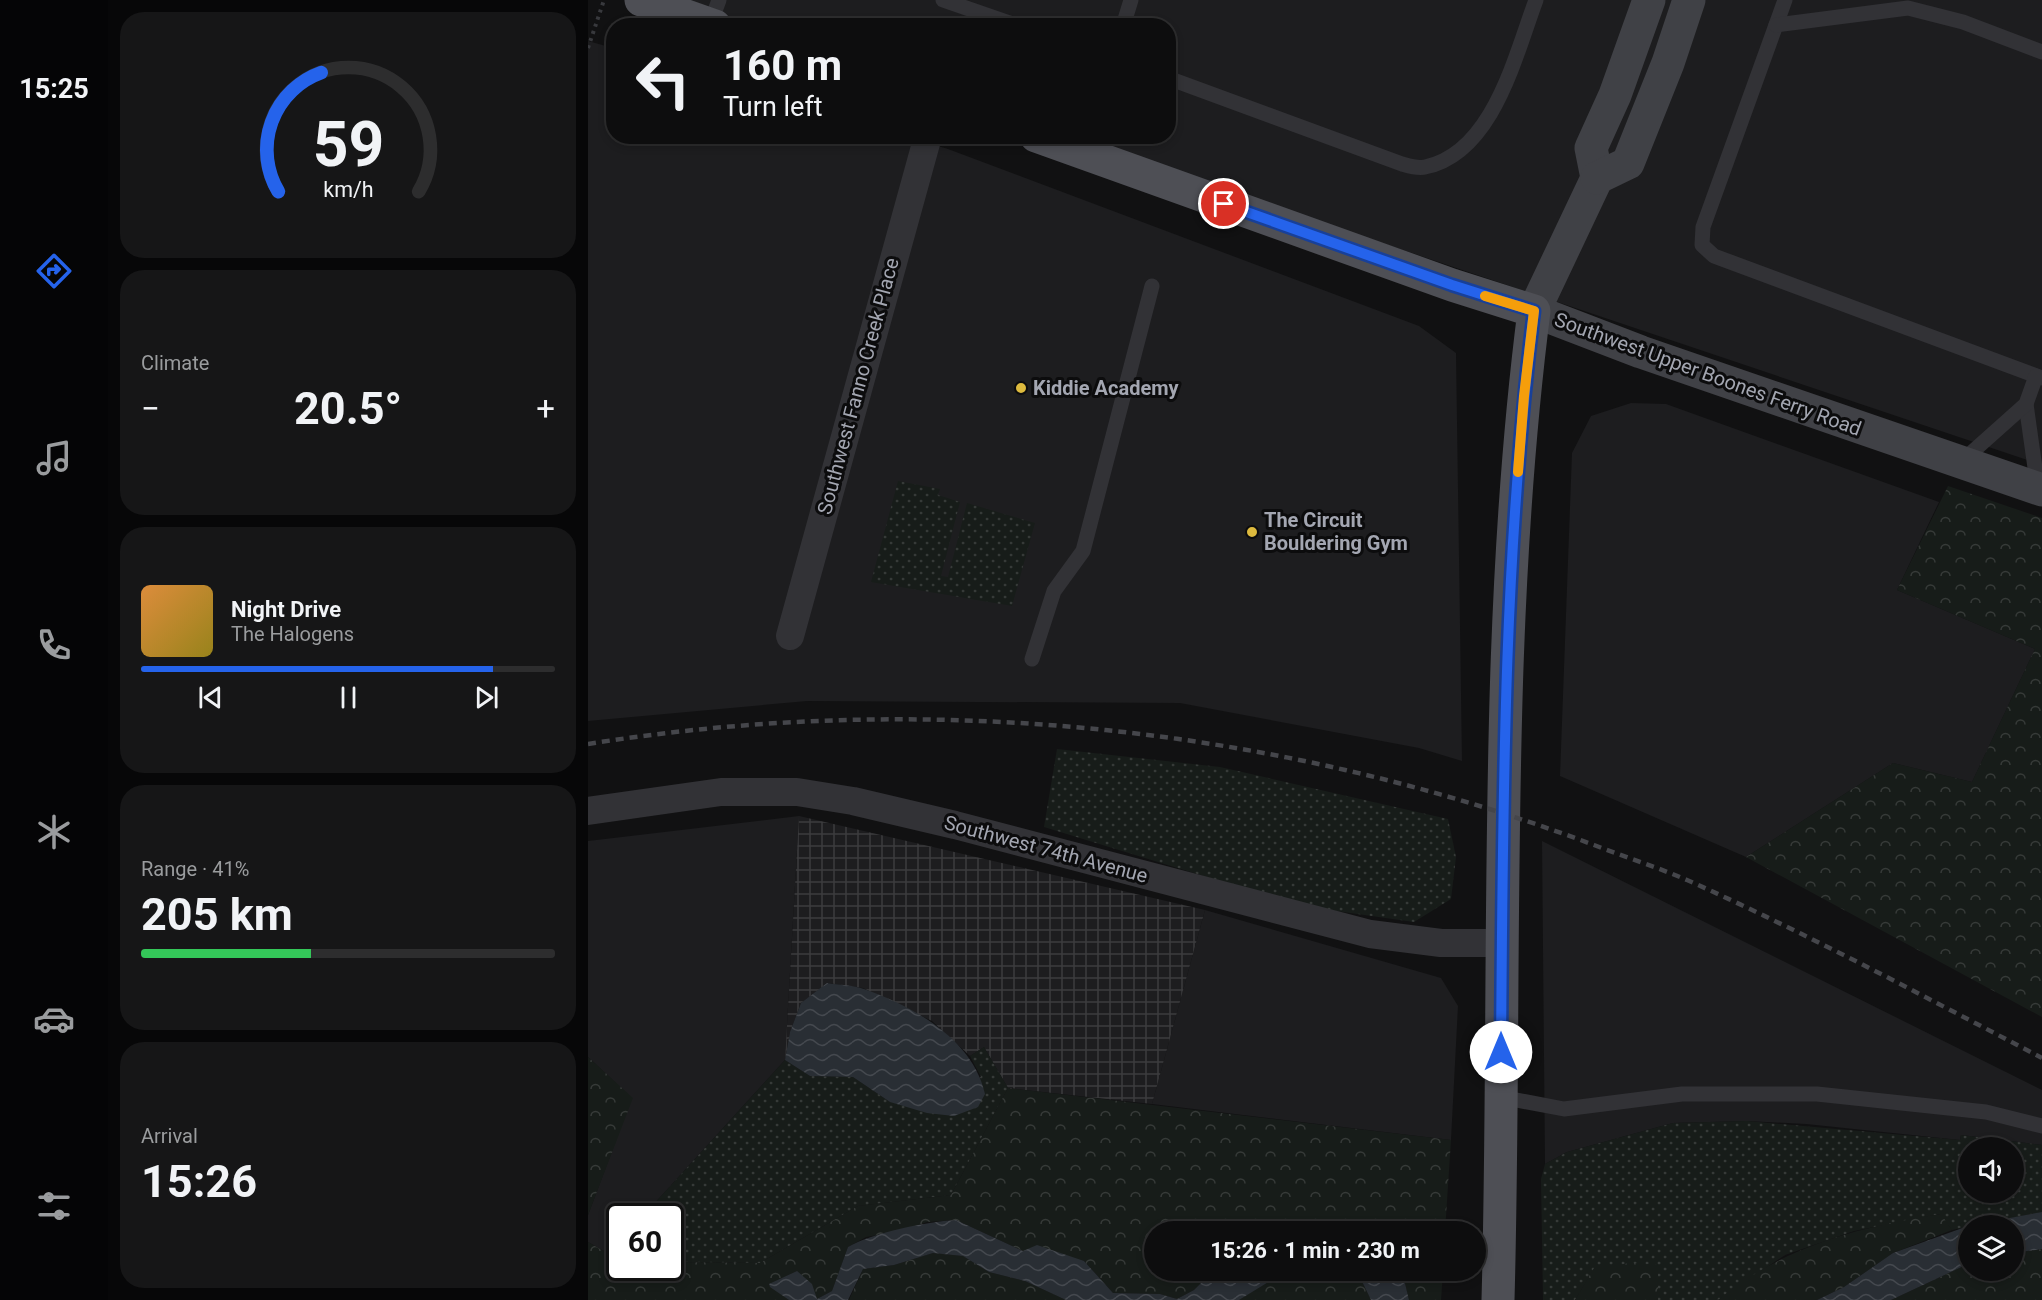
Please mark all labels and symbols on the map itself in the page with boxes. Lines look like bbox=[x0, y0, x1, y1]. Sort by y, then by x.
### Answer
pin bbox=[1198, 178, 1249, 229]
street label: Southwest Fanno Creek Place bbox=[812, 255, 904, 517]
street label: Southwest Upper Boones Ferry Road bbox=[1551, 307, 1865, 441]
place label: Kiddie Academy bbox=[1033, 376, 1180, 400]
marker: Kiddie Academy bbox=[1014, 381, 1028, 395]
place label: The Circuit Bouldering Gym bbox=[1264, 508, 1408, 555]
marker: The Circuit Bouldering Gym bbox=[1245, 525, 1259, 539]
street label: Southwest 74th Avenue bbox=[942, 810, 1150, 888]
position arrow bbox=[1469, 1020, 1533, 1084]
speed limit sign: 60 bbox=[606, 1203, 684, 1281]

